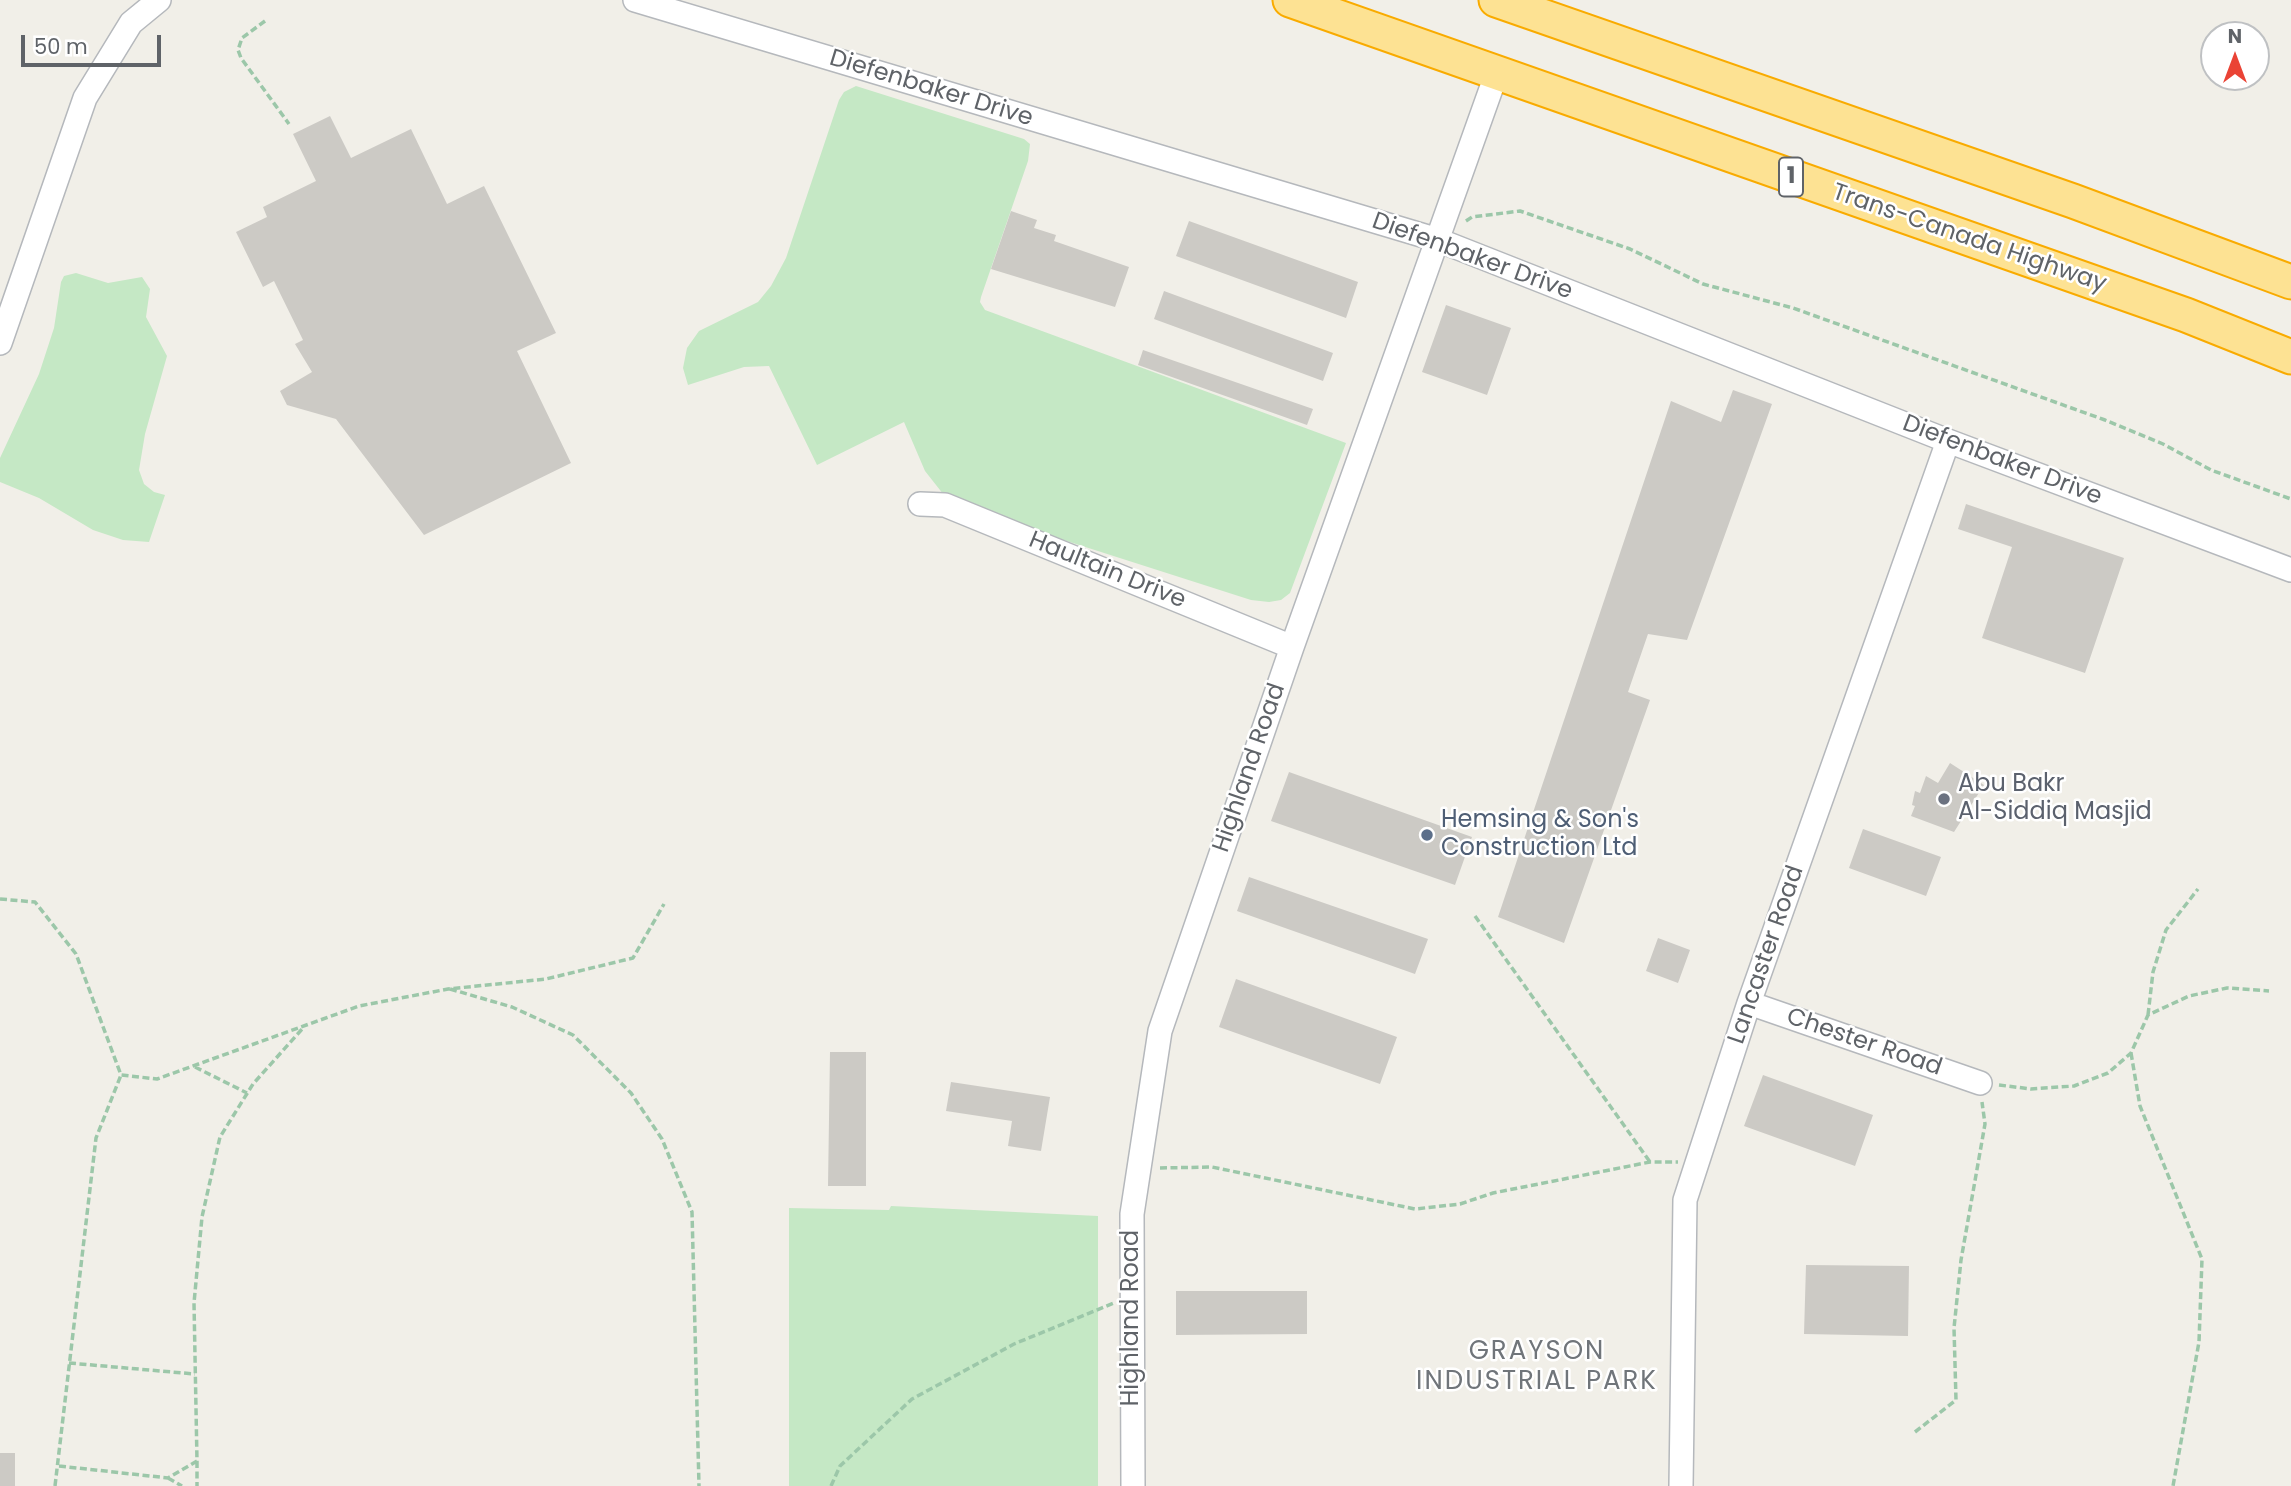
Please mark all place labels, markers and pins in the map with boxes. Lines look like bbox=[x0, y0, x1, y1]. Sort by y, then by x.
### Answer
place label: Abu Bakr Al-Siddiq Masjid bbox=[1958, 771, 2152, 827]
marker: Abu Bakr Al-Siddiq Masjid bbox=[1936, 791, 1952, 807]
place label: Hemsing & Son's Construction Ltd bbox=[1441, 807, 1639, 863]
marker: Hemsing & Son's Construction Ltd bbox=[1419, 827, 1435, 843]

